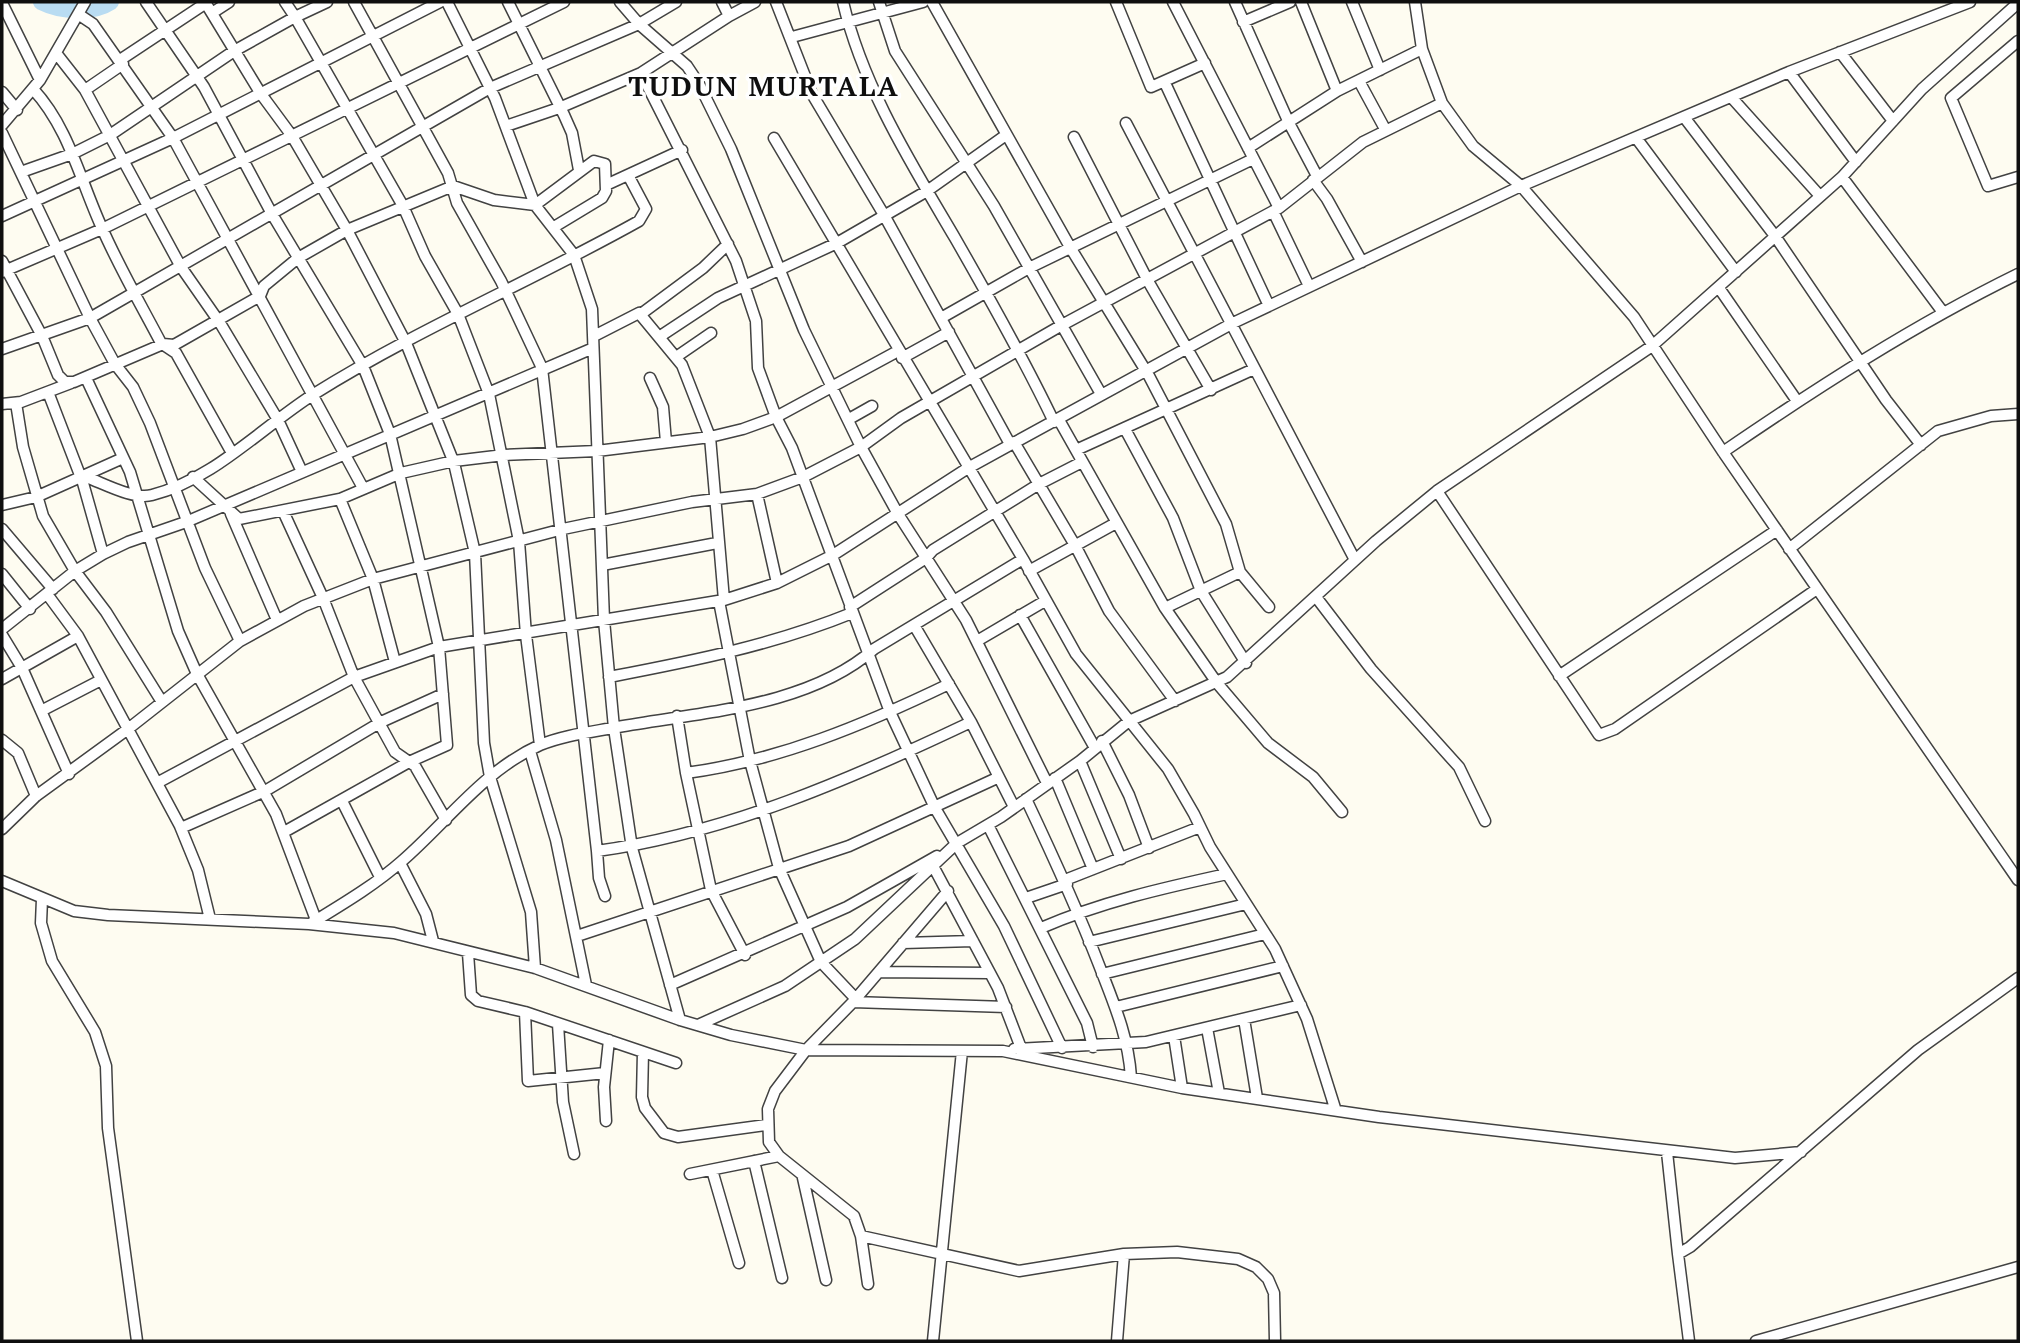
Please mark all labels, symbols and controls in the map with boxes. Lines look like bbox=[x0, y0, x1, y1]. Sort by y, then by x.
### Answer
district label: TUDUN MURTALA bbox=[628, 67, 900, 104]

